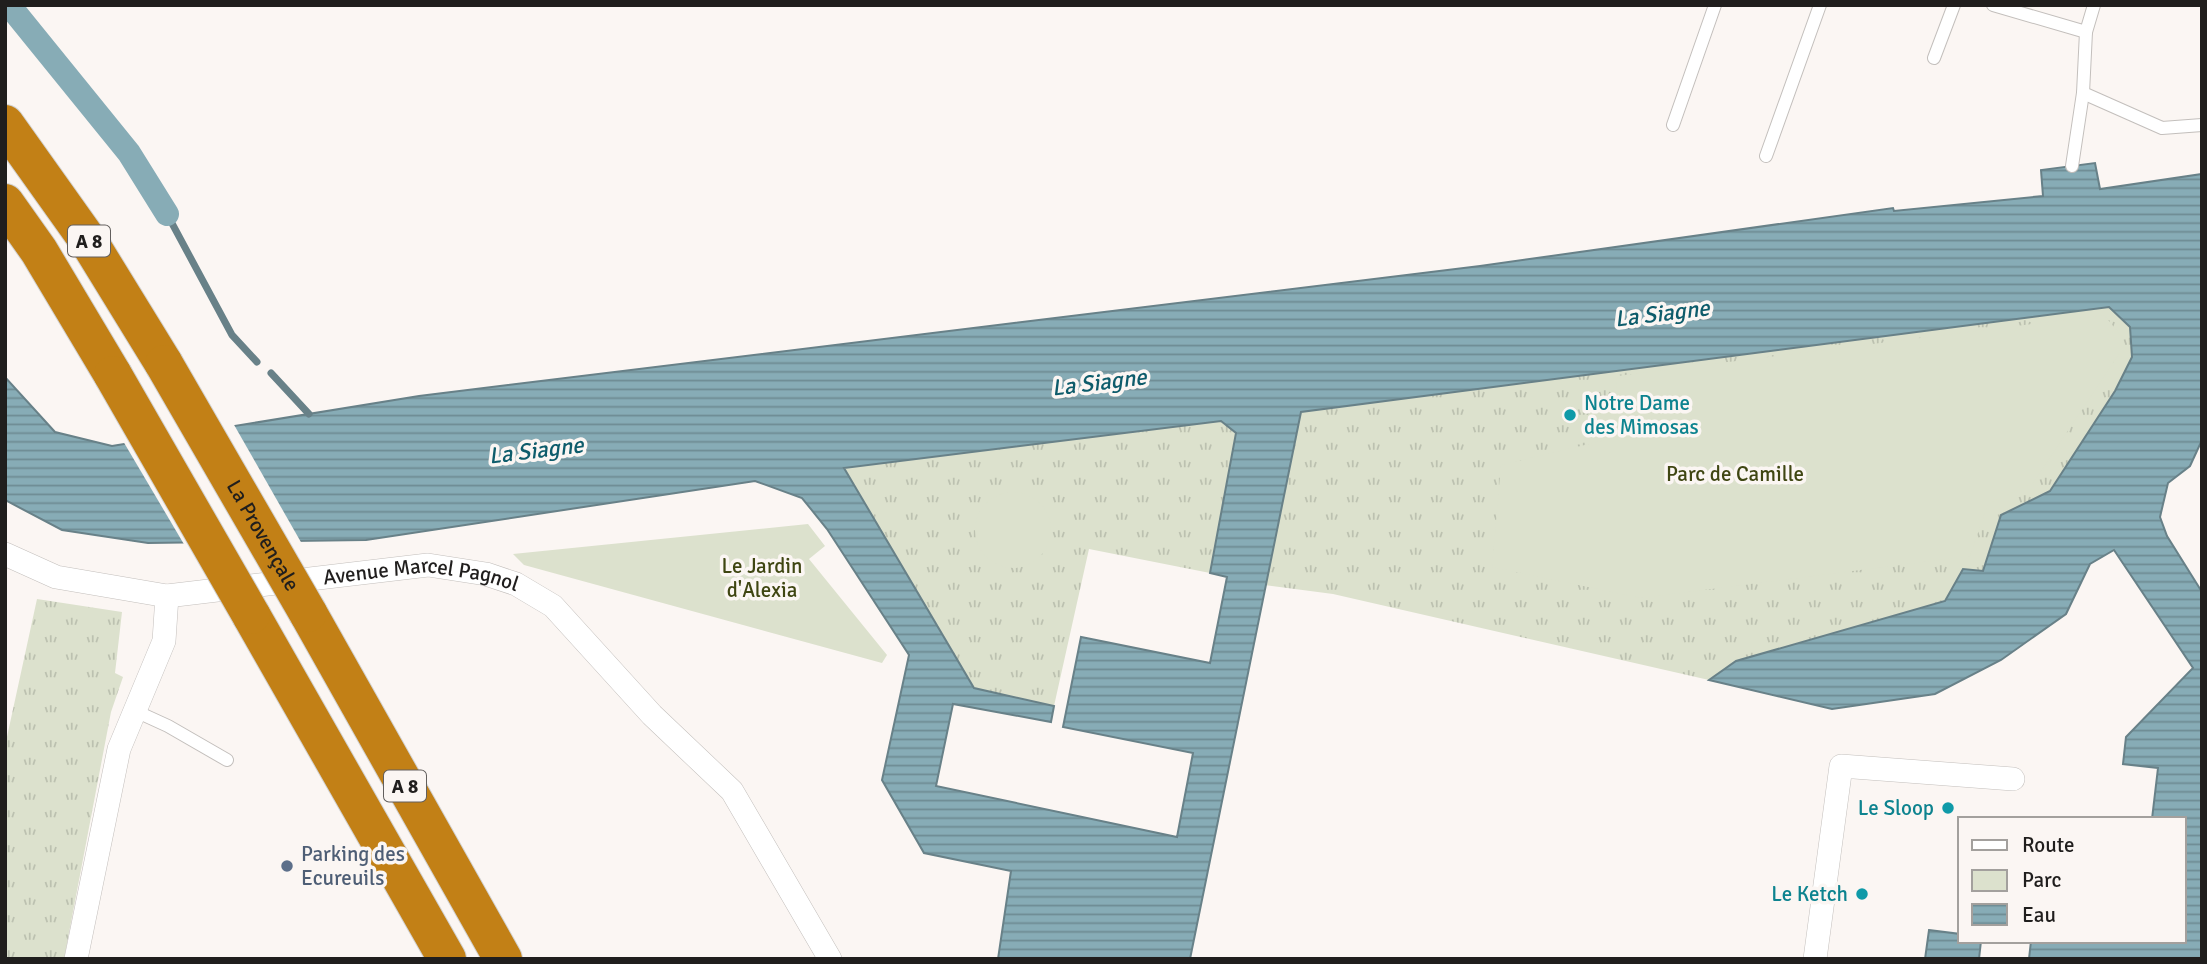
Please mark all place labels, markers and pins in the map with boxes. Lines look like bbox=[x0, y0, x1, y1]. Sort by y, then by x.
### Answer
place label: Notre Dame des Mimosas bbox=[1584, 390, 1699, 440]
marker: Notre Dame des Mimosas bbox=[1562, 407, 1578, 423]
place label: Le Sloop bbox=[1858, 795, 1934, 821]
marker: Le Sloop bbox=[1940, 800, 1956, 816]
place label: Parking des Ecureuils bbox=[301, 841, 405, 891]
marker: Parking des Ecureuils bbox=[279, 858, 295, 874]
place label: Le Ketch bbox=[1771, 881, 1848, 907]
marker: Le Ketch bbox=[1854, 886, 1870, 902]

